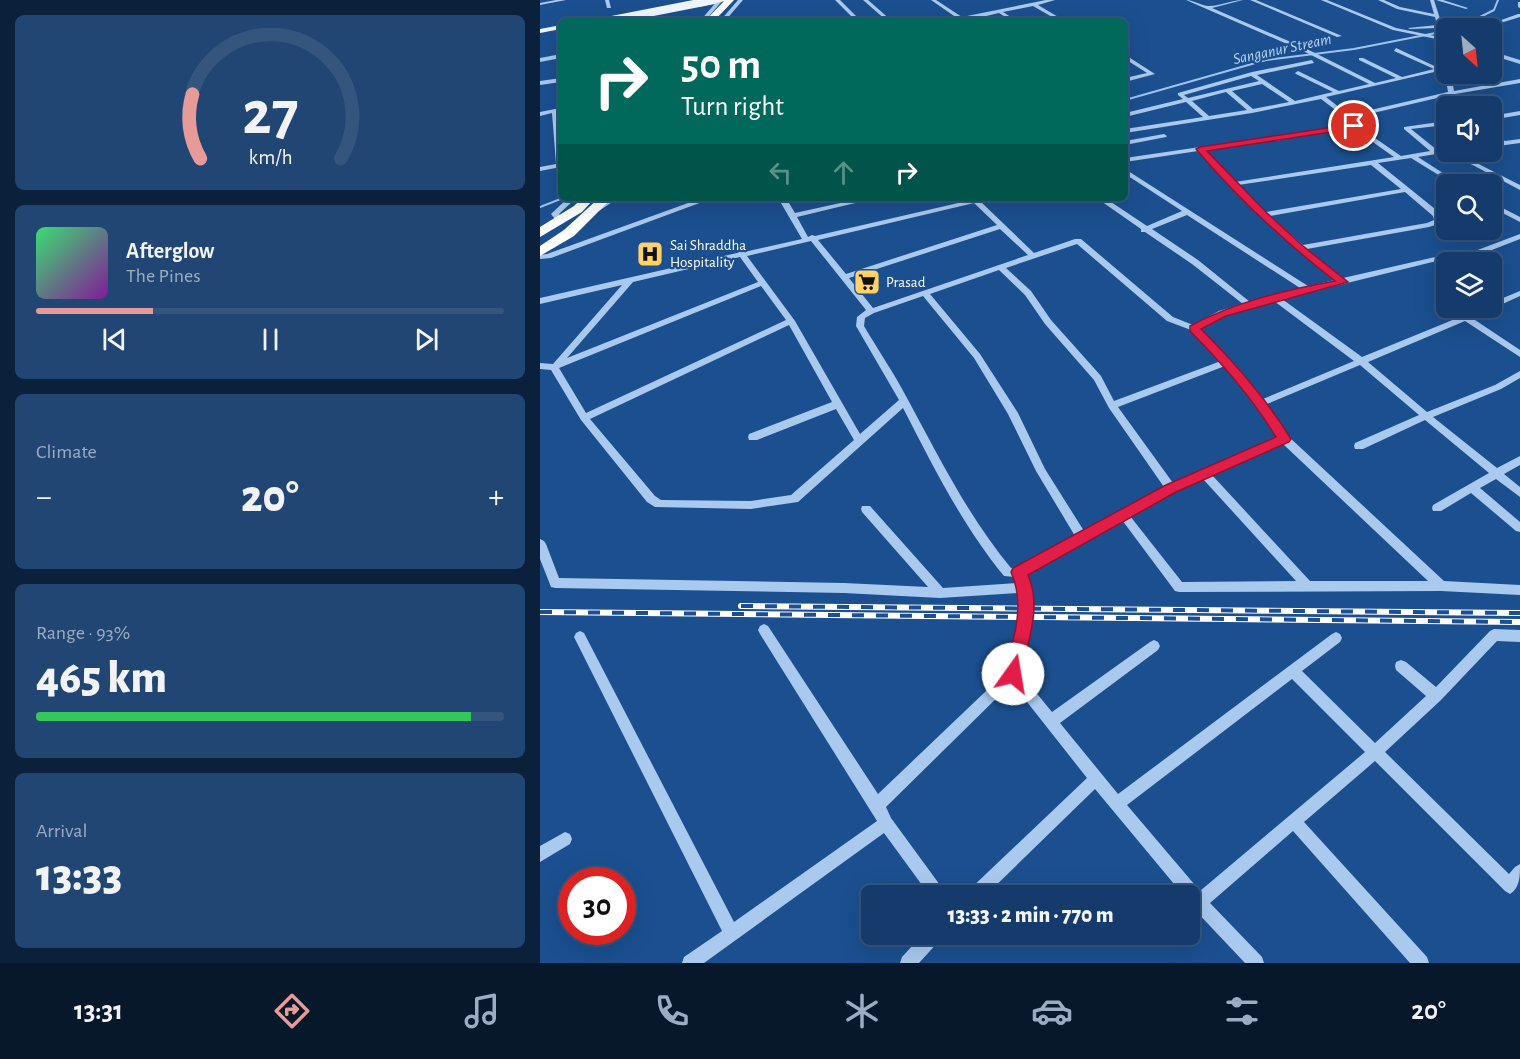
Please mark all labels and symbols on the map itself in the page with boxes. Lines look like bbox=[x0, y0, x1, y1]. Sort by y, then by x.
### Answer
north arrow bbox=[1436, 18, 1502, 84]
water label: Sanganur Stream bbox=[1232, 31, 1333, 67]
pin bbox=[1328, 100, 1379, 151]
place label: Sai Shraddha Hospitality bbox=[670, 238, 746, 270]
hospital icon: Sai Shraddha Hospitality bbox=[635, 239, 665, 269]
supermarket icon: Prasad bbox=[852, 267, 882, 297]
place label: Prasad bbox=[886, 275, 926, 290]
position arrow bbox=[981, 642, 1045, 706]
speed limit sign: 30 bbox=[558, 867, 636, 945]

